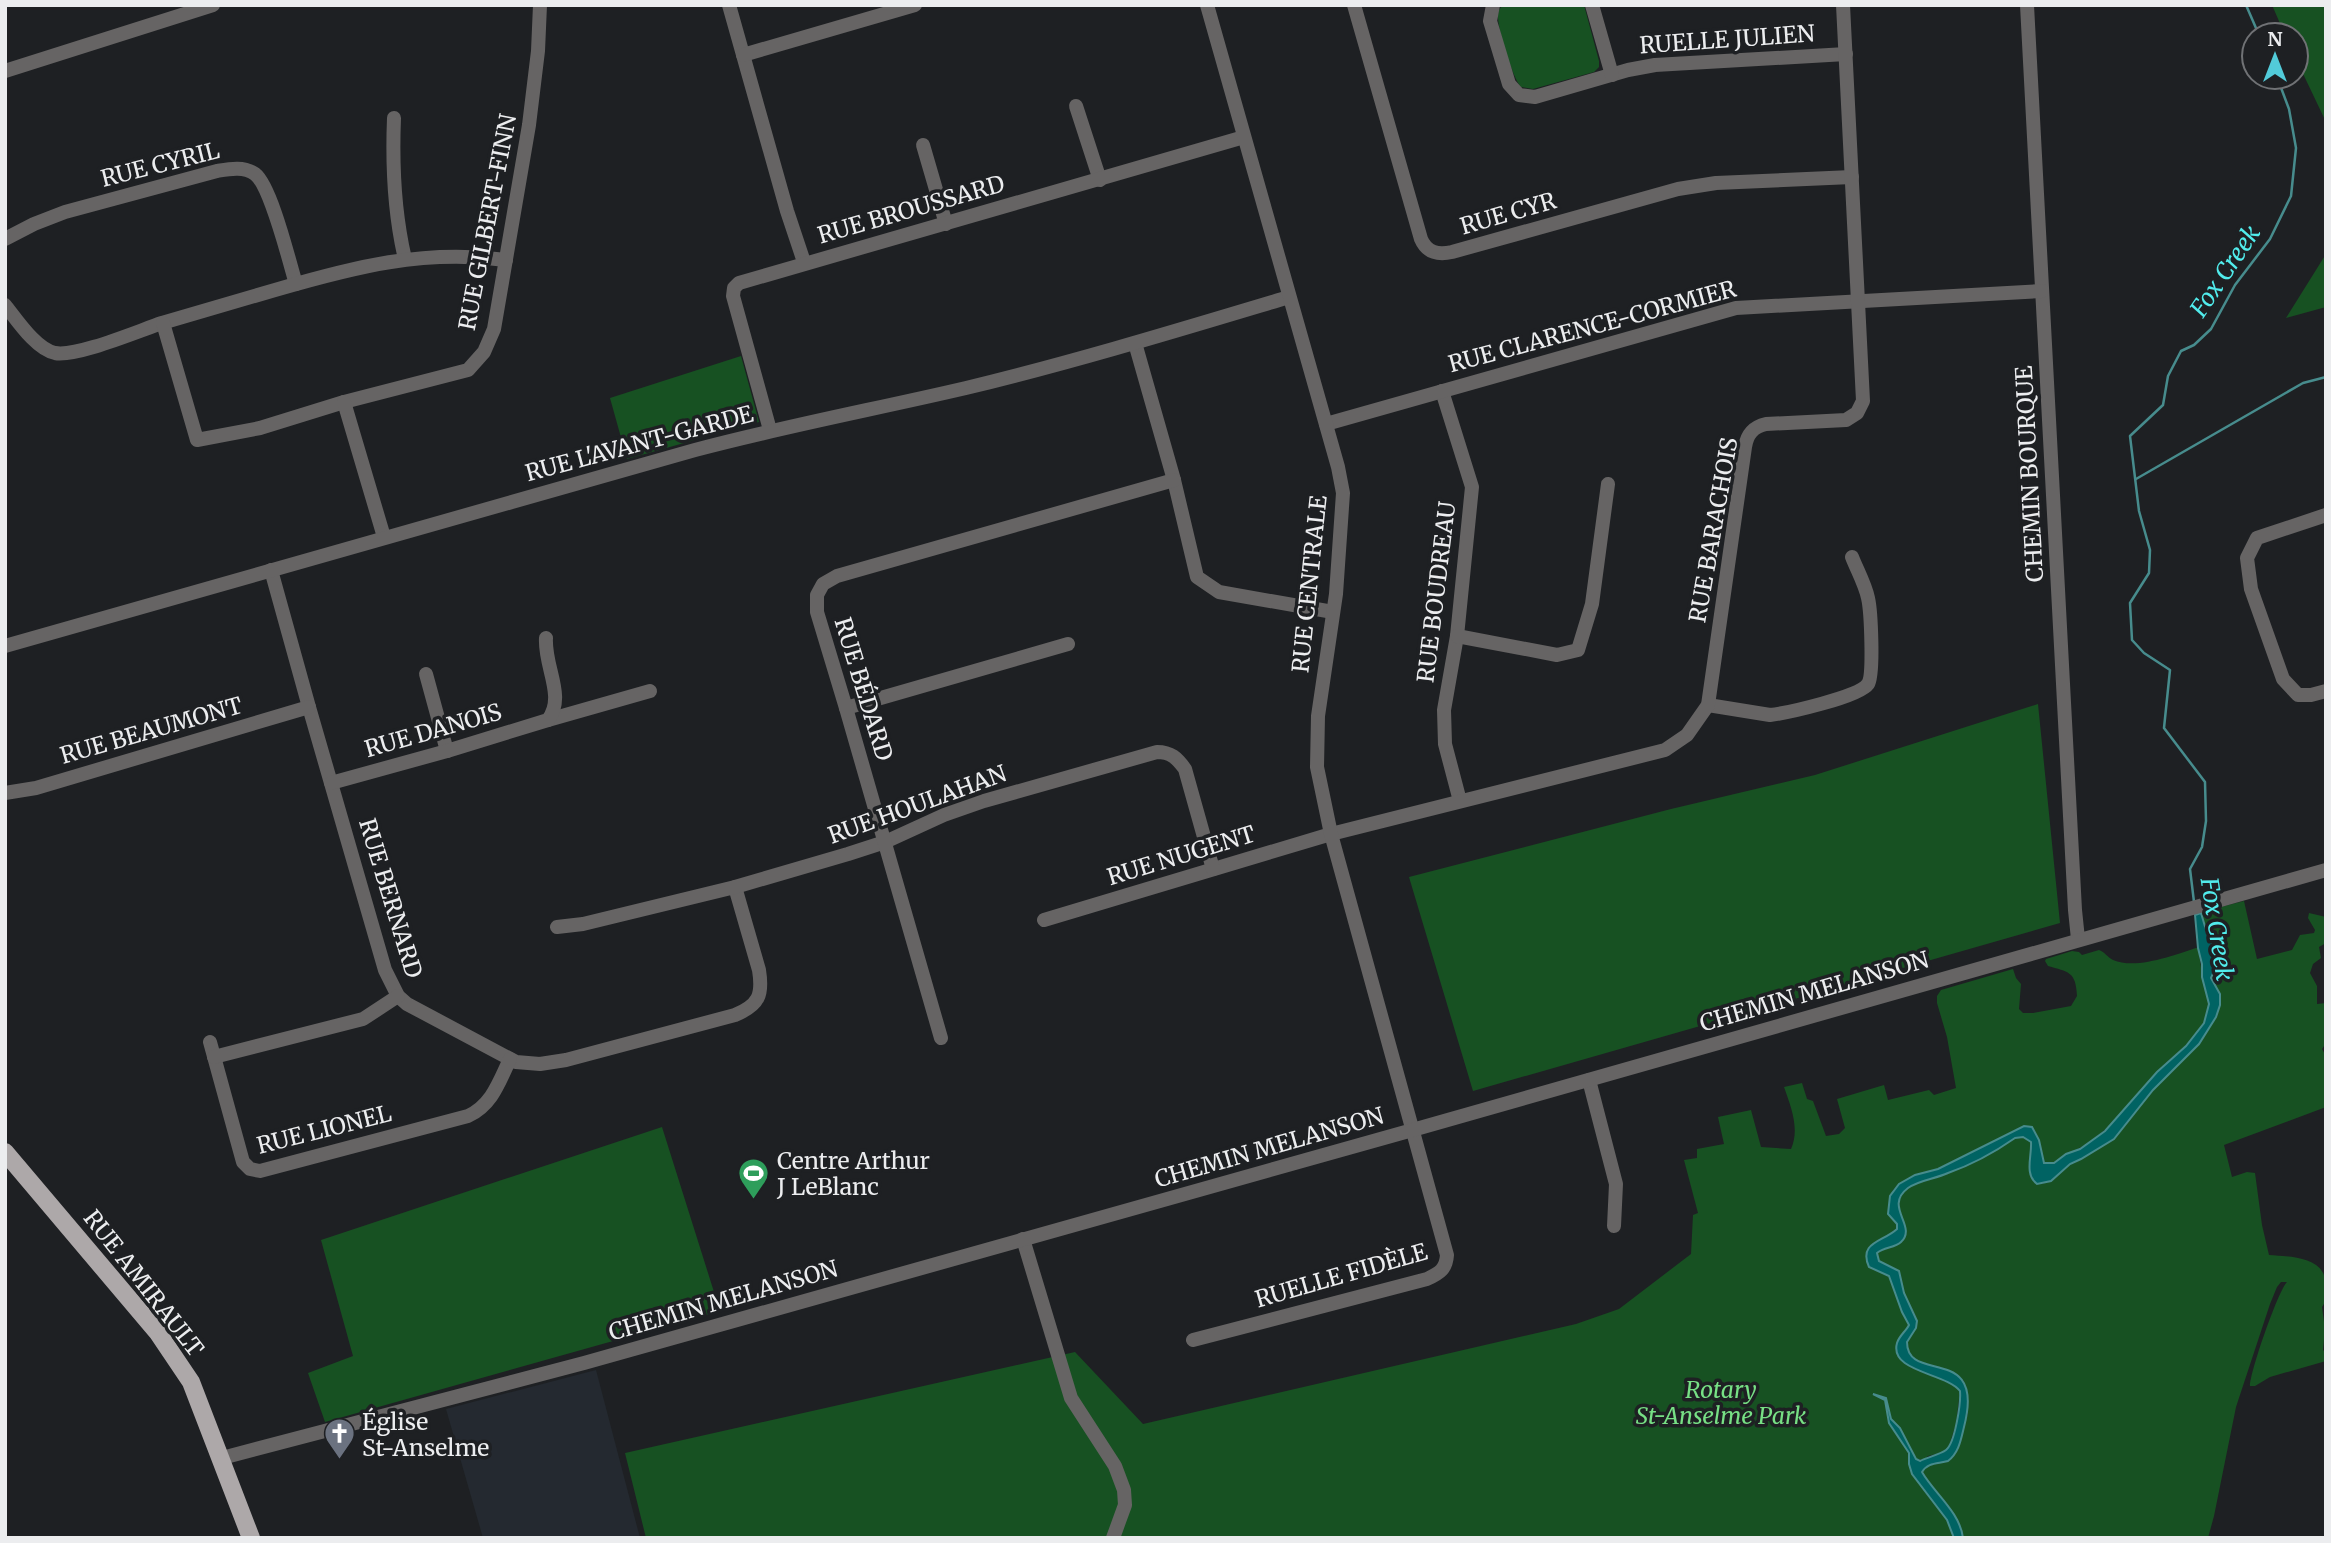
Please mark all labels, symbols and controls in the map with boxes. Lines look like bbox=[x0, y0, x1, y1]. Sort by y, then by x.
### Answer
street label: RUELLE JULIEN bbox=[1638, 18, 1816, 60]
north arrow bbox=[2240, 21, 2310, 91]
text: N bbox=[2267, 27, 2283, 51]
street label: RUE GILBERT-FINN bbox=[452, 111, 522, 333]
street label: RUE CYRIL bbox=[98, 135, 222, 193]
street label: RUE BROUSSARD bbox=[814, 168, 1008, 250]
street label: RUE CYR bbox=[1457, 185, 1559, 241]
water label: Fox Creek bbox=[2182, 219, 2267, 324]
street label: RUE CLARENCE-CORMIER bbox=[1445, 274, 1739, 378]
street label: CHEMIN BOURQUE bbox=[2009, 365, 2049, 583]
street label: RUE L'AVANT-GARDE bbox=[522, 399, 756, 487]
street label: RUE BARACHOIS bbox=[1682, 435, 1744, 625]
street label: RUE CENTRALE bbox=[1285, 494, 1333, 674]
street label: RUE BOUDREAU bbox=[1410, 500, 1462, 684]
street label: RUE BÉDARD bbox=[828, 614, 900, 764]
street label: RUE BEAUMONT bbox=[57, 690, 245, 770]
street label: RUE DANOIS bbox=[361, 697, 505, 763]
street label: RUE HOULAHAN bbox=[824, 758, 1010, 850]
street label: RUE BERNARD bbox=[353, 815, 429, 981]
street label: RUE NUGENT bbox=[1103, 819, 1259, 891]
water label: Fox Creek bbox=[2193, 874, 2240, 983]
street label: CHEMIN MELANSON bbox=[1696, 944, 1932, 1038]
street label: RUE LIONEL bbox=[254, 1098, 394, 1160]
street label: CHEMIN MELANSON bbox=[1151, 1100, 1387, 1194]
place label: Centre Arthur J LeBlanc bbox=[776, 1146, 930, 1201]
sports icon: Centre Arthur J LeBlanc bbox=[737, 1156, 771, 1200]
street label: RUE AMIRAULT bbox=[78, 1204, 210, 1362]
street label: RUELLE FIDÈLE bbox=[1252, 1236, 1431, 1313]
street label: CHEMIN MELANSON bbox=[605, 1253, 841, 1347]
park label: Rotary St-Anselme Park bbox=[1636, 1375, 1807, 1430]
place label: Église St-Anselme bbox=[362, 1407, 489, 1462]
church icon: Église St-Anselme bbox=[322, 1417, 356, 1461]

